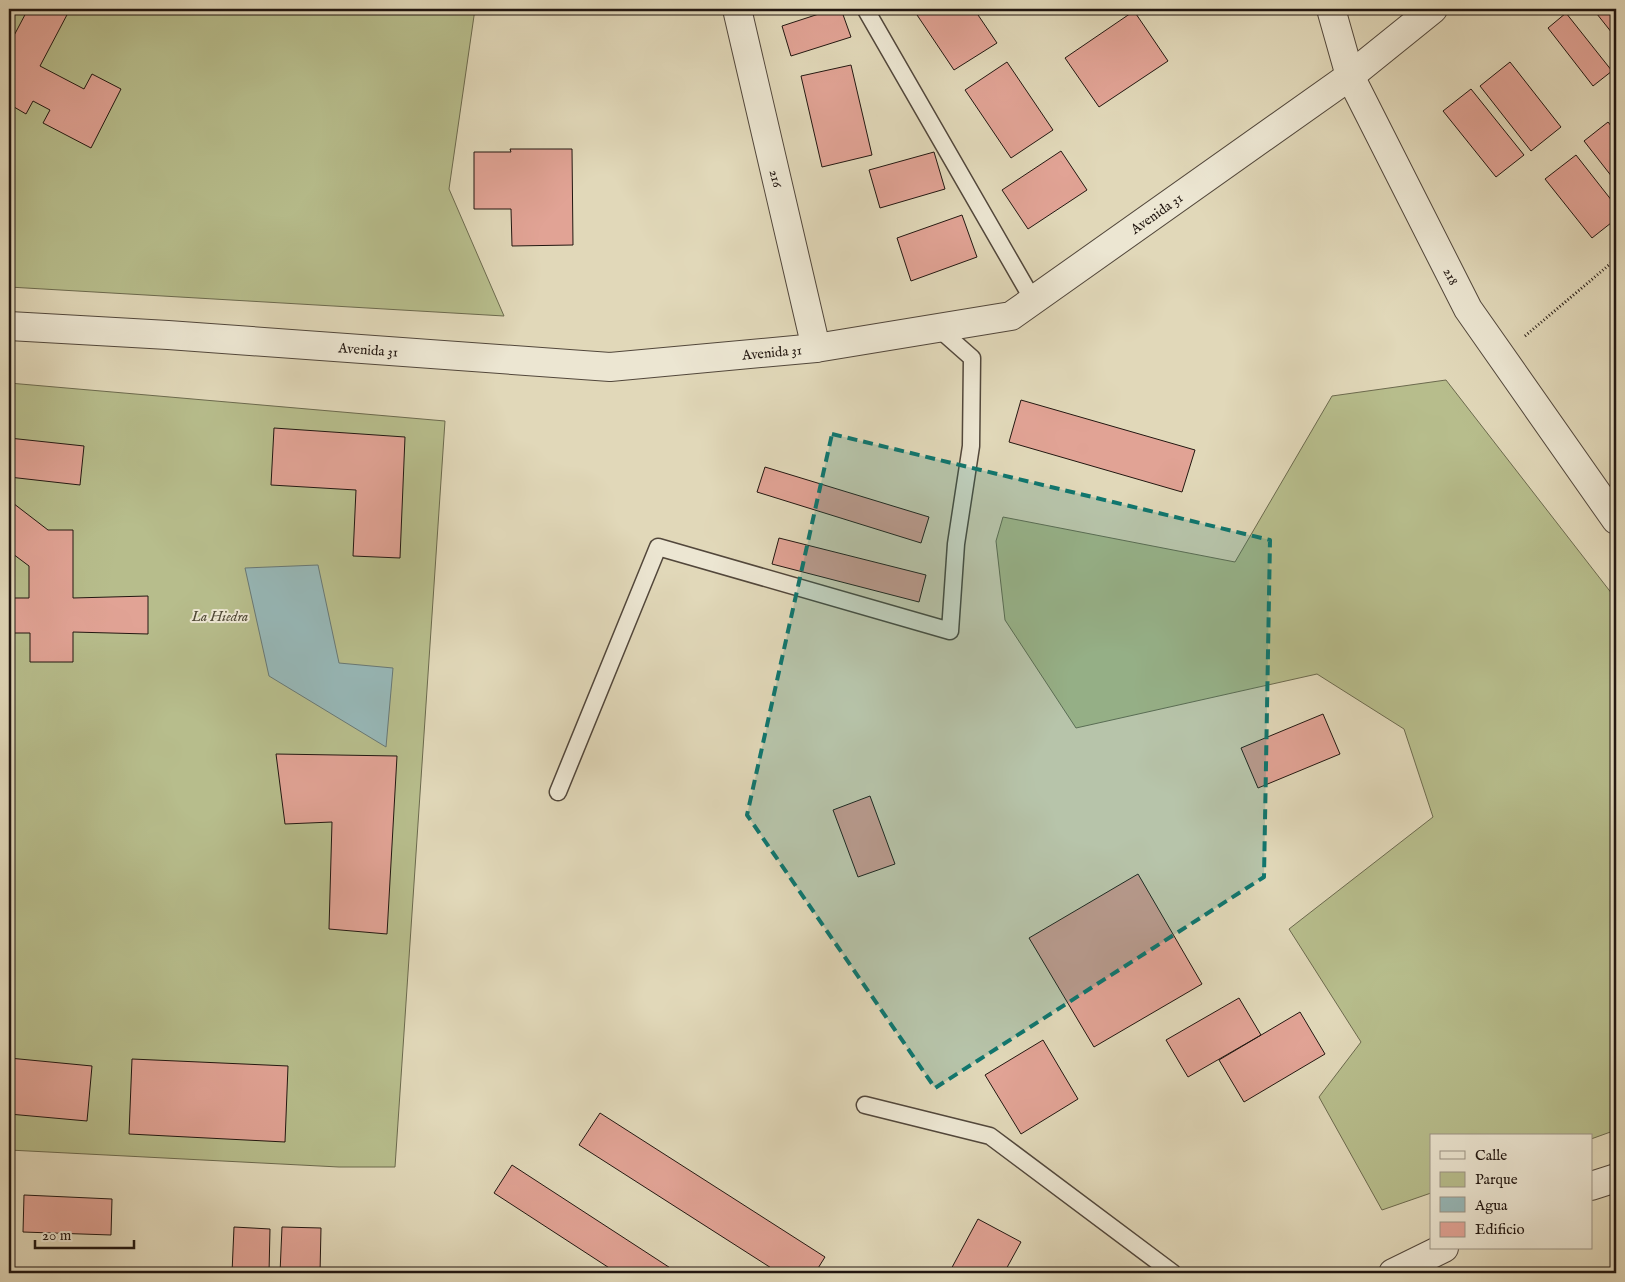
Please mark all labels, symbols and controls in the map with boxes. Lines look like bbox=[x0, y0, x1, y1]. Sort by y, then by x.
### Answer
street label: 216 bbox=[765, 168, 787, 190]
street label: Avenida 31 bbox=[1126, 189, 1187, 239]
street label: 218 bbox=[1439, 265, 1462, 288]
street label: Avenida 31 bbox=[337, 339, 399, 362]
street label: Avenida 31 bbox=[740, 341, 803, 365]
park label: La Hiedra bbox=[191, 608, 248, 626]
legend bbox=[1430, 1134, 1592, 1250]
text: Calle bbox=[1475, 1146, 1507, 1165]
text: Parque bbox=[1475, 1170, 1518, 1189]
text: Agua bbox=[1474, 1196, 1508, 1215]
scale bar bbox=[35, 1217, 134, 1249]
text: Edificio bbox=[1475, 1220, 1525, 1239]
text: 20 m bbox=[42, 1226, 72, 1245]

